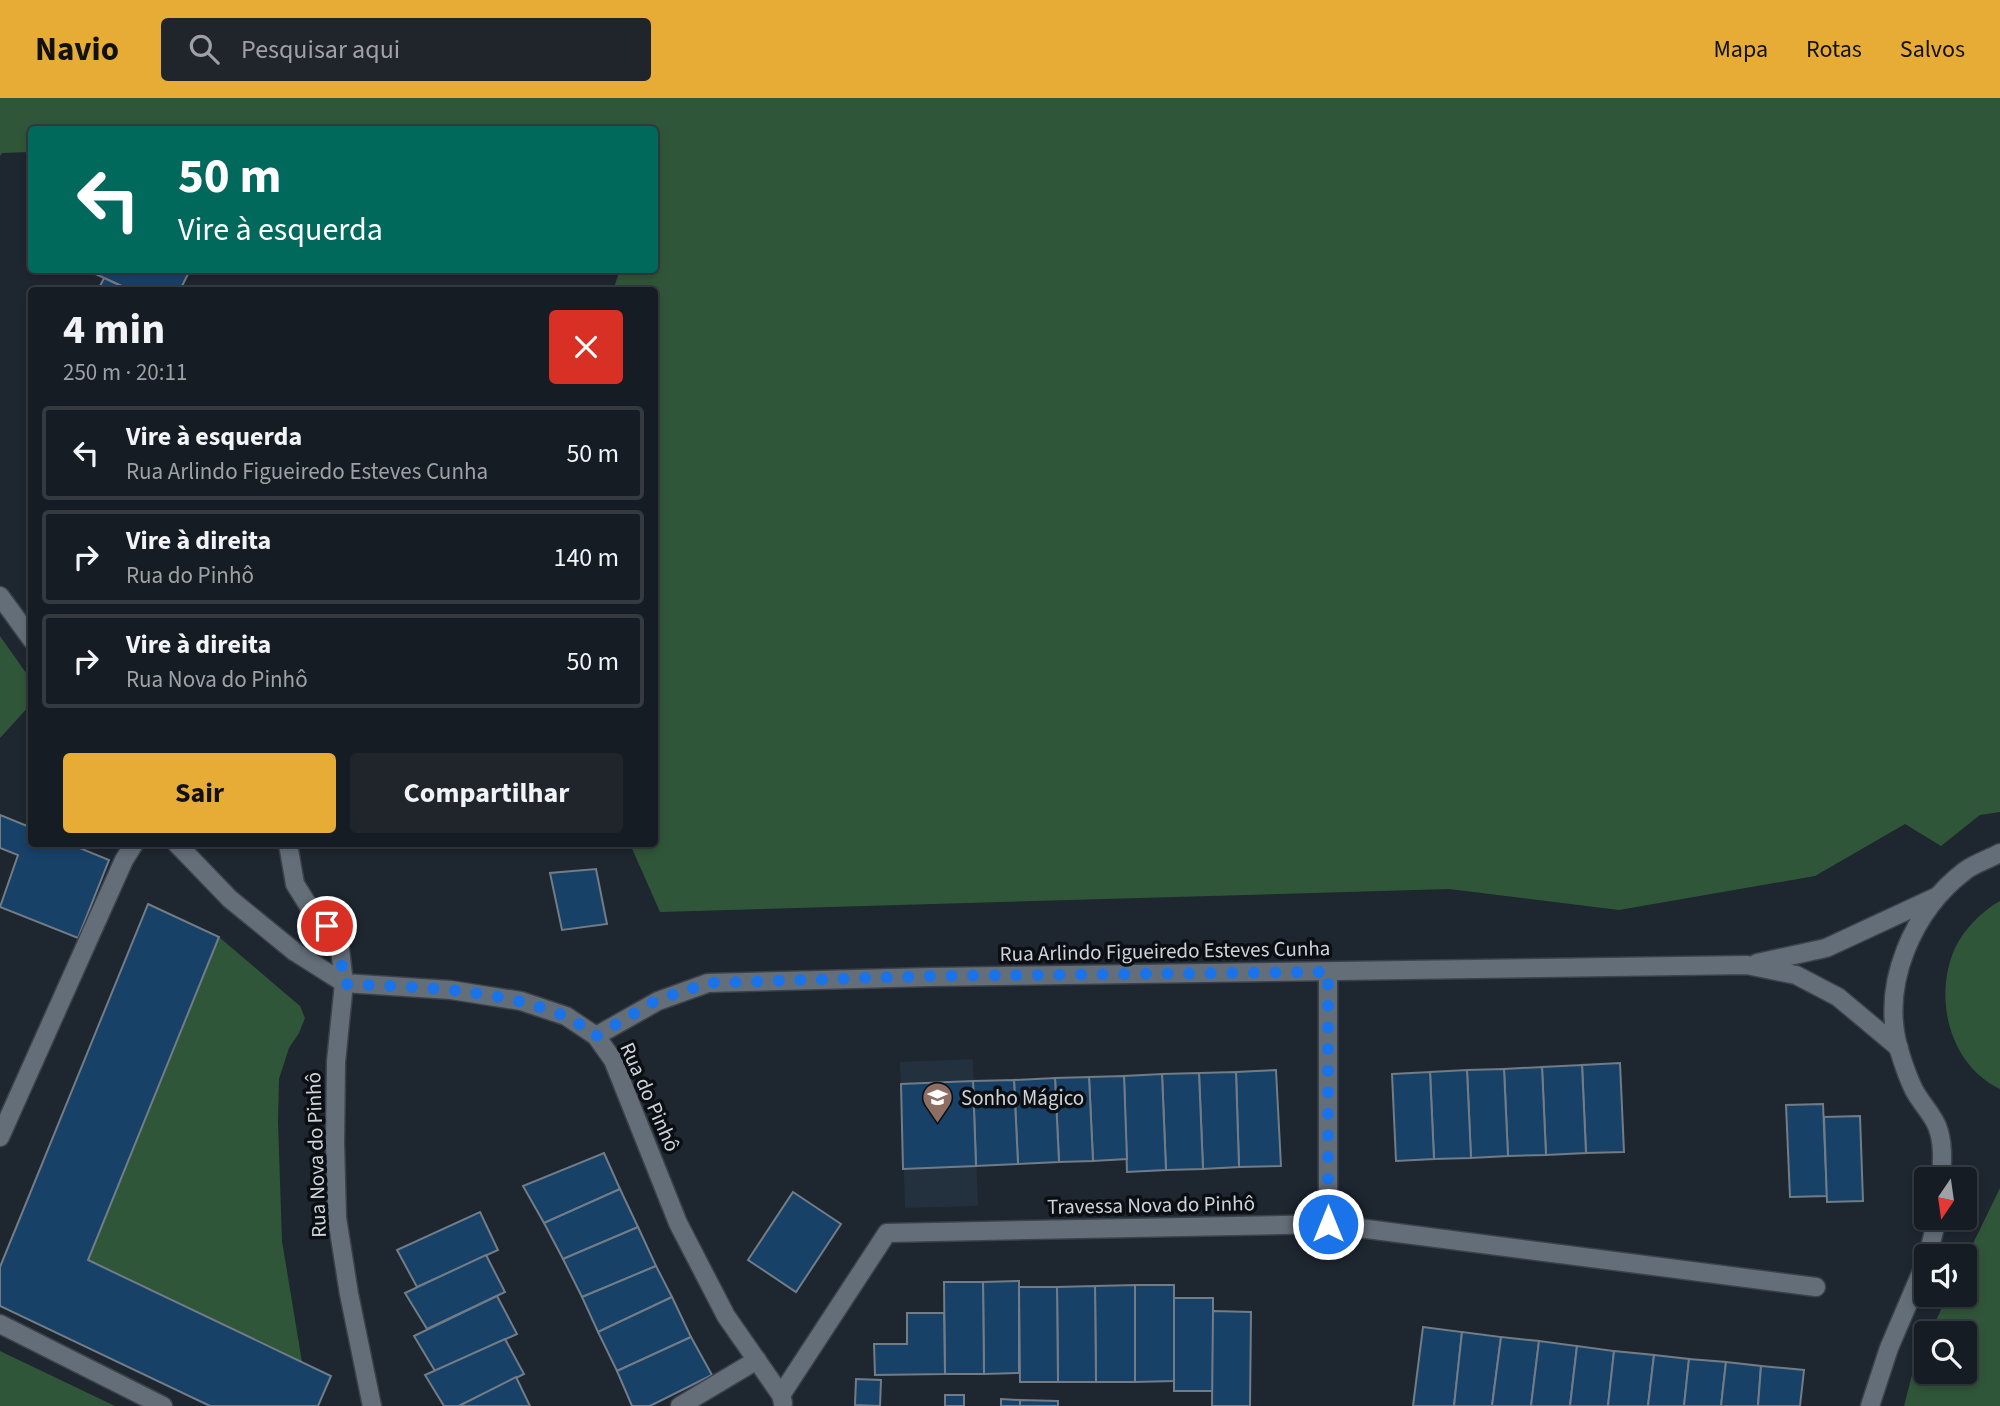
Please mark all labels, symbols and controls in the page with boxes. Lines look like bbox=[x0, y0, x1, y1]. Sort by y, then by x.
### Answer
search box bbox=[161, 18, 651, 81]
text: Navio bbox=[35, 26, 119, 73]
icon: search bbox=[185, 30, 223, 68]
text: Pesquisar aqui bbox=[241, 31, 400, 68]
text: Mapa bbox=[1713, 32, 1768, 67]
text: Rotas bbox=[1806, 32, 1862, 67]
text: Salvos bbox=[1900, 32, 1965, 67]
text: 50 m bbox=[178, 142, 282, 212]
icon: left bbox=[63, 154, 154, 245]
text: Vire à esquerda bbox=[178, 207, 383, 253]
text: 4 min bbox=[63, 300, 165, 360]
button: close bbox=[549, 310, 623, 384]
text: 250 m · 20:11 bbox=[63, 356, 187, 389]
text: Vire à esquerda bbox=[126, 418, 302, 455]
icon: left bbox=[67, 434, 105, 472]
text: 50 m bbox=[566, 435, 619, 472]
text: Rua Arlindo Figueiredo Esteves Cunha bbox=[126, 455, 488, 488]
text: Vire à direita bbox=[126, 522, 271, 559]
icon: right bbox=[67, 538, 105, 576]
text: 140 m bbox=[553, 539, 619, 576]
text: Rua do Pinhô bbox=[126, 559, 254, 592]
text: Vire à direita bbox=[126, 626, 271, 663]
icon: right bbox=[67, 642, 105, 680]
text: 50 m bbox=[566, 643, 619, 680]
text: Rua Nova do Pinhô bbox=[126, 663, 308, 696]
button: Sair bbox=[63, 753, 336, 833]
button: Compartilhar bbox=[350, 753, 623, 833]
pin bbox=[297, 896, 357, 956]
icon: arrive bbox=[308, 907, 346, 945]
street label: Rua Arlindo Figueiredo Esteves Cunha bbox=[999, 933, 1331, 969]
street label: Rua do Pinhô bbox=[613, 1038, 687, 1156]
street label: Rua Nova do Pinhô bbox=[298, 1072, 334, 1238]
school or university icon: Sonho Mágico bbox=[921, 1081, 955, 1125]
place label: Sonho Mágico bbox=[961, 1083, 1084, 1113]
north arrow bbox=[1914, 1167, 1978, 1230]
map controls bbox=[1914, 1167, 1977, 1384]
position arrow bbox=[1291, 1187, 1365, 1261]
street label: Travessa Nova do Pinhô bbox=[1047, 1188, 1255, 1222]
button: sound bbox=[1914, 1244, 1977, 1307]
button: search bbox=[1914, 1321, 1977, 1384]

